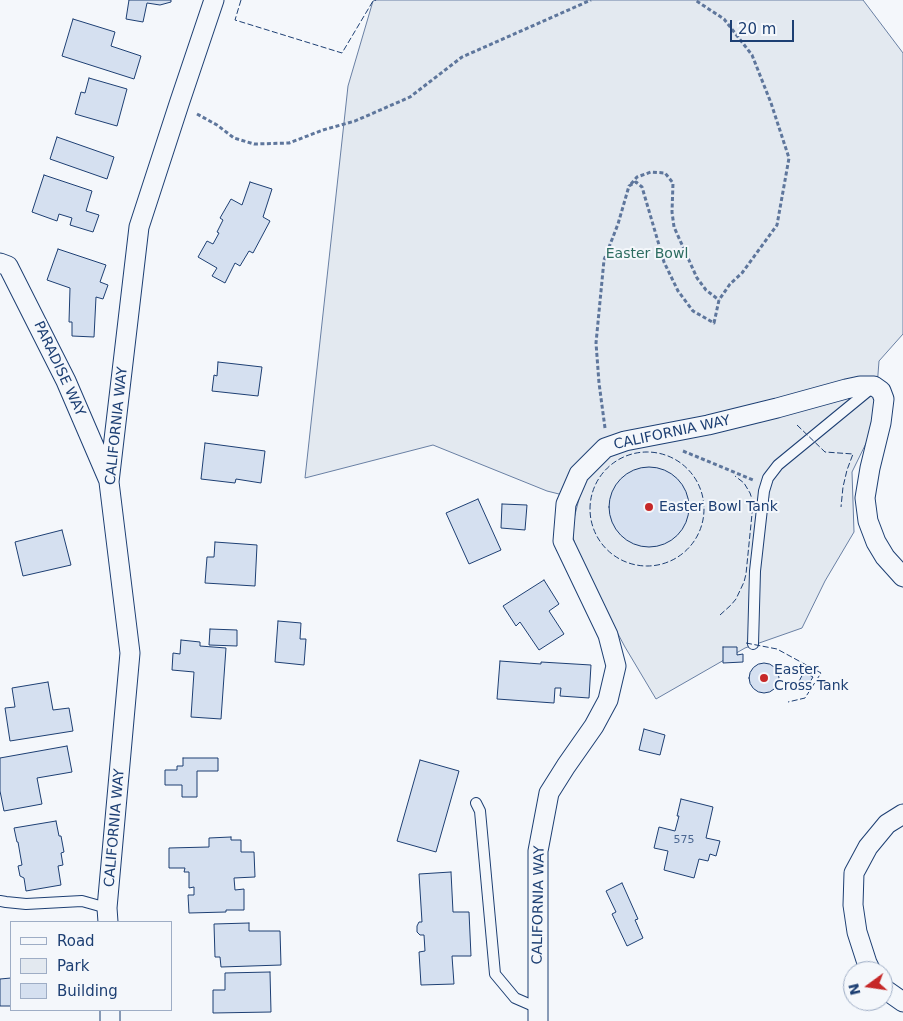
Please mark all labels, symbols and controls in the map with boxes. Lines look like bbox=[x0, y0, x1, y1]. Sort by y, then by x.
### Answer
scale bar bbox=[733, 10, 797, 42]
text: 20 m bbox=[738, 20, 776, 38]
park label: Easter Bowl bbox=[606, 246, 688, 262]
street label: PARADISE WAY bbox=[30, 319, 88, 419]
street label: CALIFORNIA WAY bbox=[102, 366, 132, 486]
street label: CALIFORNIA WAY bbox=[612, 412, 732, 454]
place label: Easter Bowl Tank bbox=[659, 499, 778, 515]
marker: Easter Bowl Tank bbox=[643, 501, 655, 513]
place label: Easter Cross Tank bbox=[774, 662, 849, 694]
marker: Easter Cross Tank bbox=[758, 672, 770, 684]
street label: CALIFORNIA WAY bbox=[101, 768, 129, 888]
house number: 575 bbox=[674, 833, 694, 847]
street label: CALIFORNIA WAY bbox=[530, 845, 548, 965]
legend bbox=[10, 921, 172, 1011]
text: Road bbox=[57, 932, 95, 950]
text: Park bbox=[57, 957, 89, 975]
north arrow bbox=[843, 961, 893, 1011]
text: Building bbox=[57, 982, 118, 1000]
text: N bbox=[845, 982, 864, 997]

